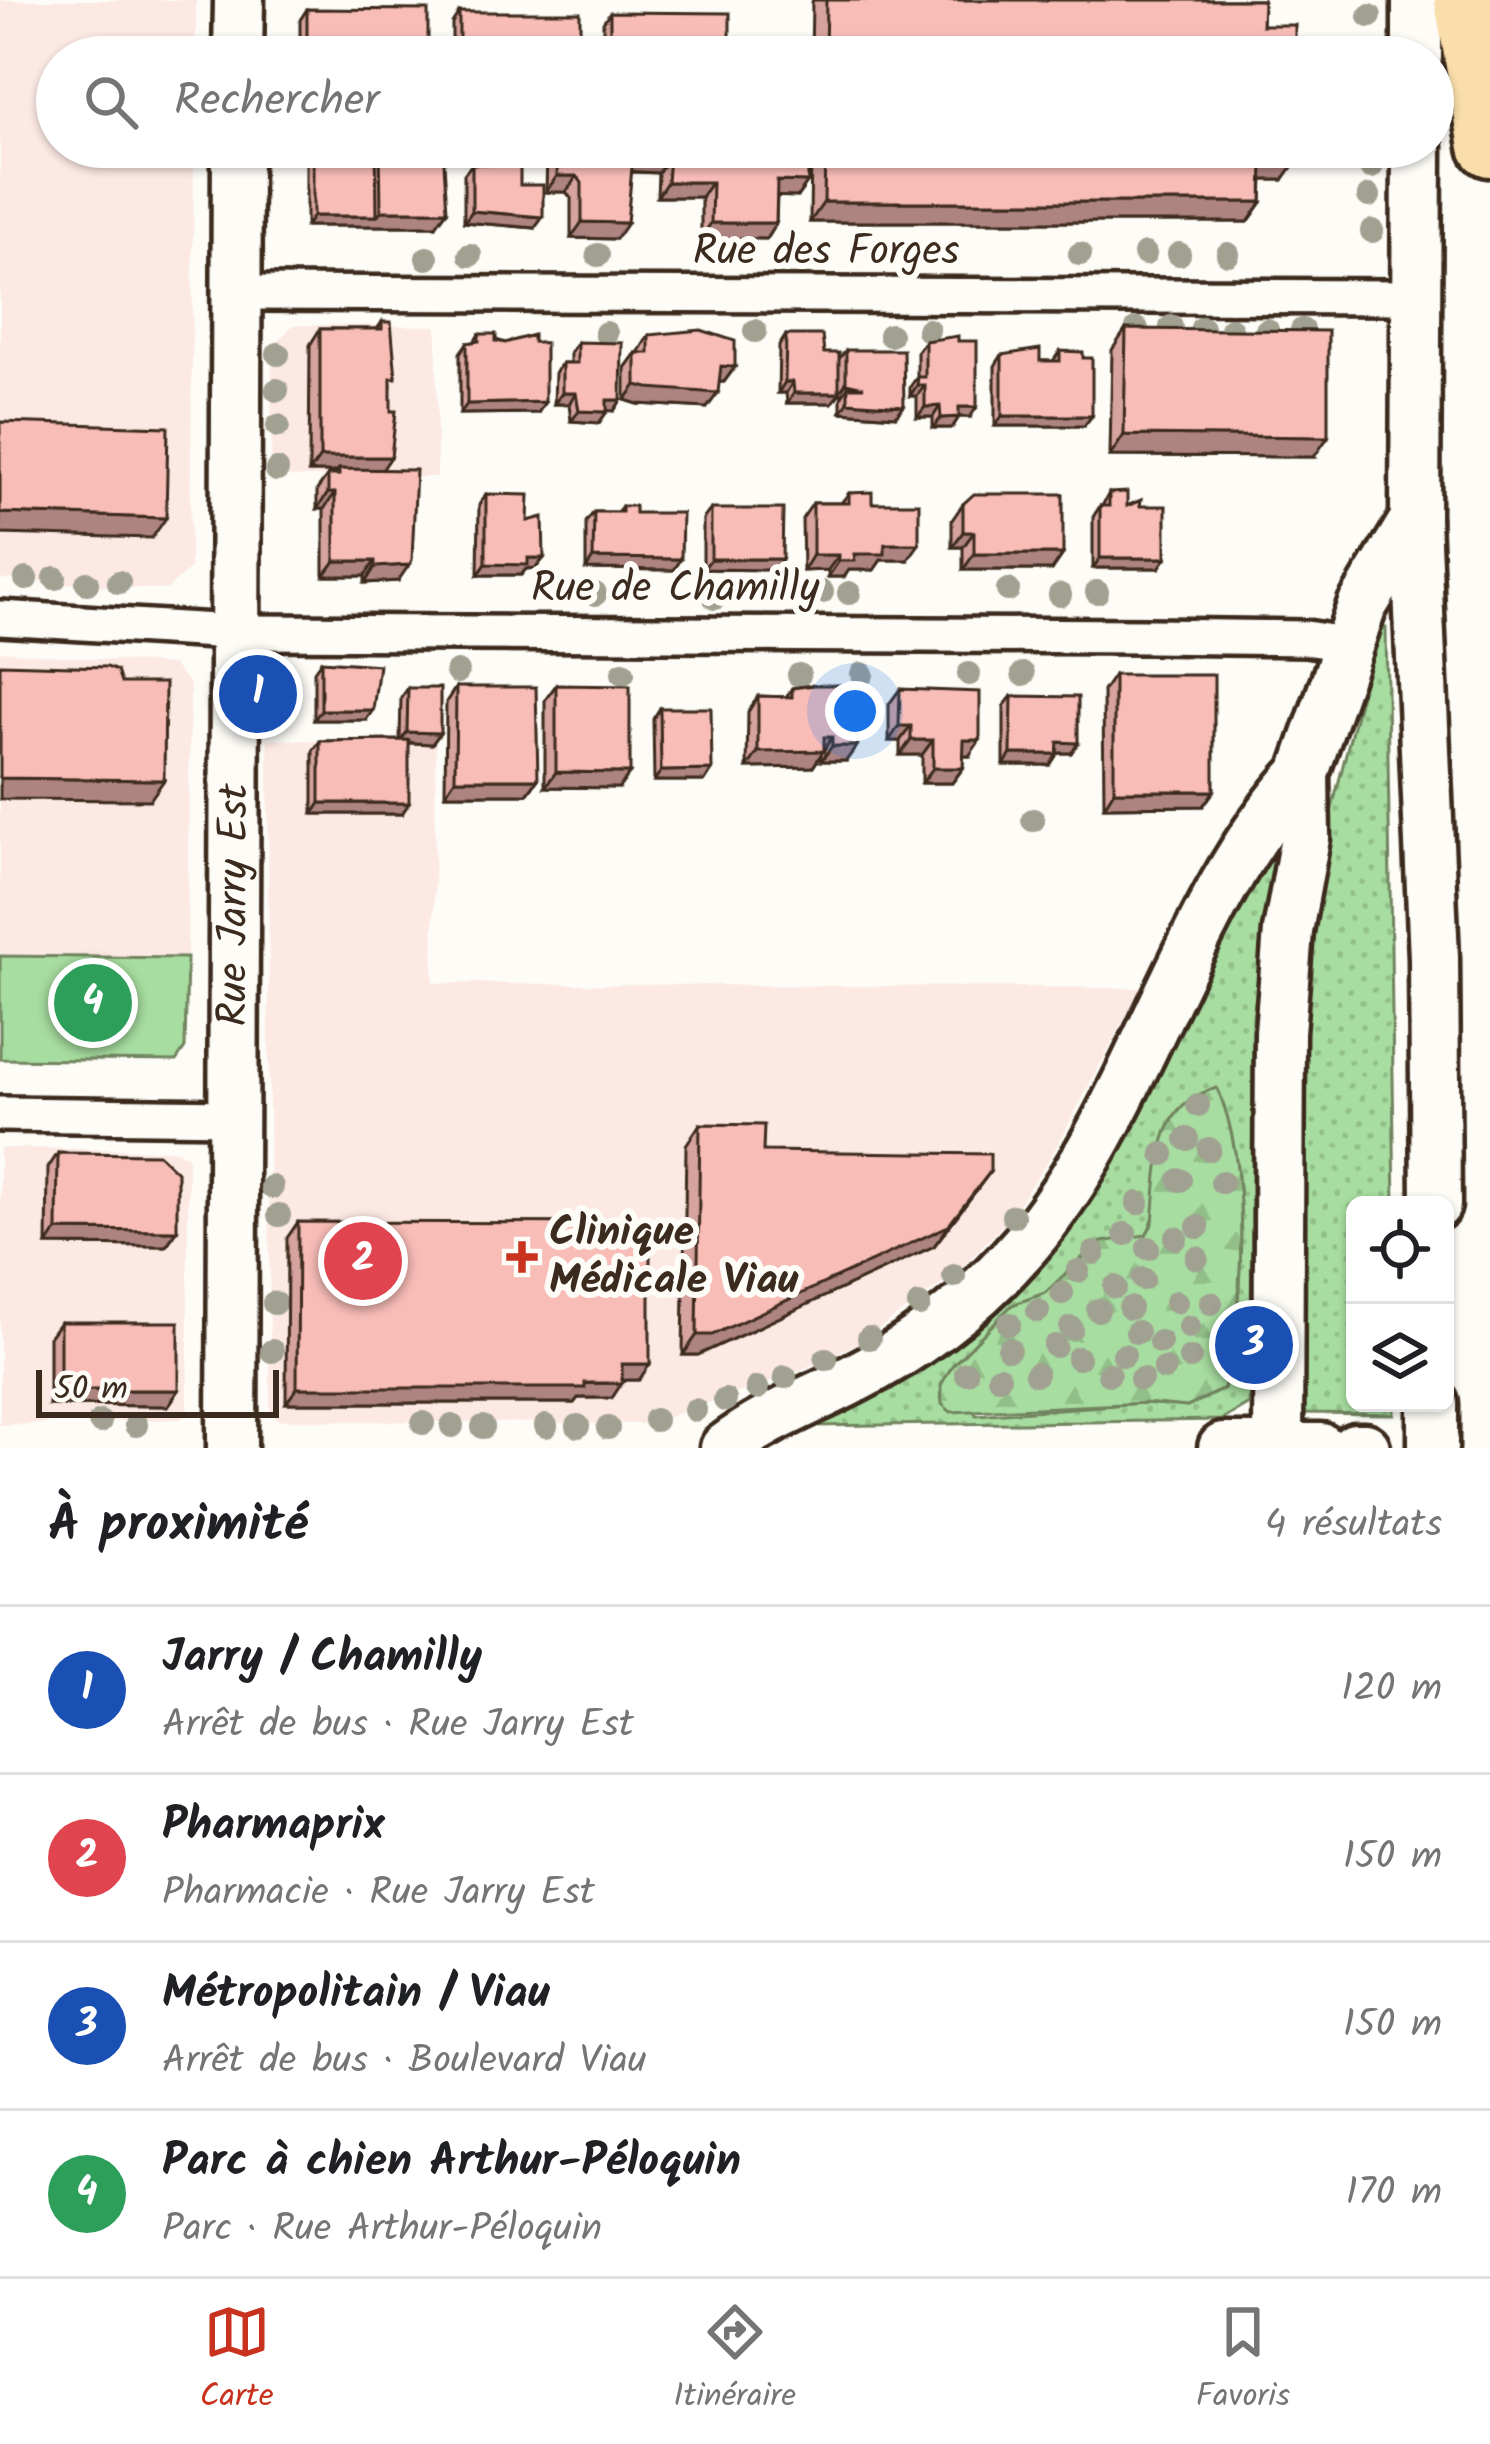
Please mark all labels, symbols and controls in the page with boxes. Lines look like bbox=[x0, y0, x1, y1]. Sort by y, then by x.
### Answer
search box bbox=[36, 36, 1454, 168]
text: Rechercher bbox=[174, 66, 379, 138]
icon: search bbox=[78, 69, 144, 135]
street label: Rue des Forges bbox=[693, 219, 959, 286]
street label: Rue de Chamilly bbox=[531, 556, 819, 623]
pin: 1 bbox=[219, 649, 297, 739]
your location bbox=[825, 681, 885, 741]
street label: Rue Jarry Est bbox=[200, 783, 268, 1027]
pin: 4 bbox=[54, 958, 132, 1048]
map controls bbox=[1346, 1196, 1454, 1412]
button: locate bbox=[1346, 1196, 1454, 1304]
place label: Clinique Médicale Viau bbox=[549, 1200, 799, 1315]
pin: 2 bbox=[324, 1216, 402, 1306]
marker: Clinique Médicale Viau bbox=[506, 1241, 538, 1273]
pin: 3 bbox=[1215, 1300, 1293, 1390]
button: layers bbox=[1346, 1304, 1454, 1412]
scale bar bbox=[36, 1364, 279, 1417]
text: 50 m bbox=[54, 1364, 128, 1417]
text: À proximité bbox=[48, 1486, 308, 1567]
text: 4 résultats bbox=[1265, 1495, 1442, 1557]
text: Jarry / Chamilly bbox=[162, 1623, 482, 1695]
text: 1 bbox=[81, 1659, 93, 1721]
text: 120 m bbox=[1341, 1659, 1442, 1721]
text: Arrêt de bus · Rue Jarry Est bbox=[162, 1695, 634, 1757]
text: Pharmaprix bbox=[162, 1791, 385, 1863]
text: 2 bbox=[76, 1827, 98, 1889]
text: 150 m bbox=[1343, 1827, 1442, 1889]
text: Pharmacie · Rue Jarry Est bbox=[162, 1863, 595, 1925]
text: Métropolitain / Viau bbox=[162, 1959, 550, 2031]
text: 3 bbox=[76, 1995, 98, 2057]
text: 150 m bbox=[1343, 1995, 1442, 2057]
text: Arrêt de bus · Boulevard Viau bbox=[162, 2031, 647, 2093]
text: Parc à chien Arthur-Péloquin bbox=[162, 2127, 741, 2199]
text: 4 bbox=[76, 2163, 98, 2225]
text: 170 m bbox=[1346, 2163, 1442, 2225]
text: Parc · Rue Arthur-Péloquin bbox=[162, 2199, 602, 2261]
tab: Carte bbox=[200, 2299, 274, 2424]
tab: Itinéraire bbox=[673, 2299, 796, 2424]
tab: Favoris bbox=[1196, 2299, 1290, 2424]

